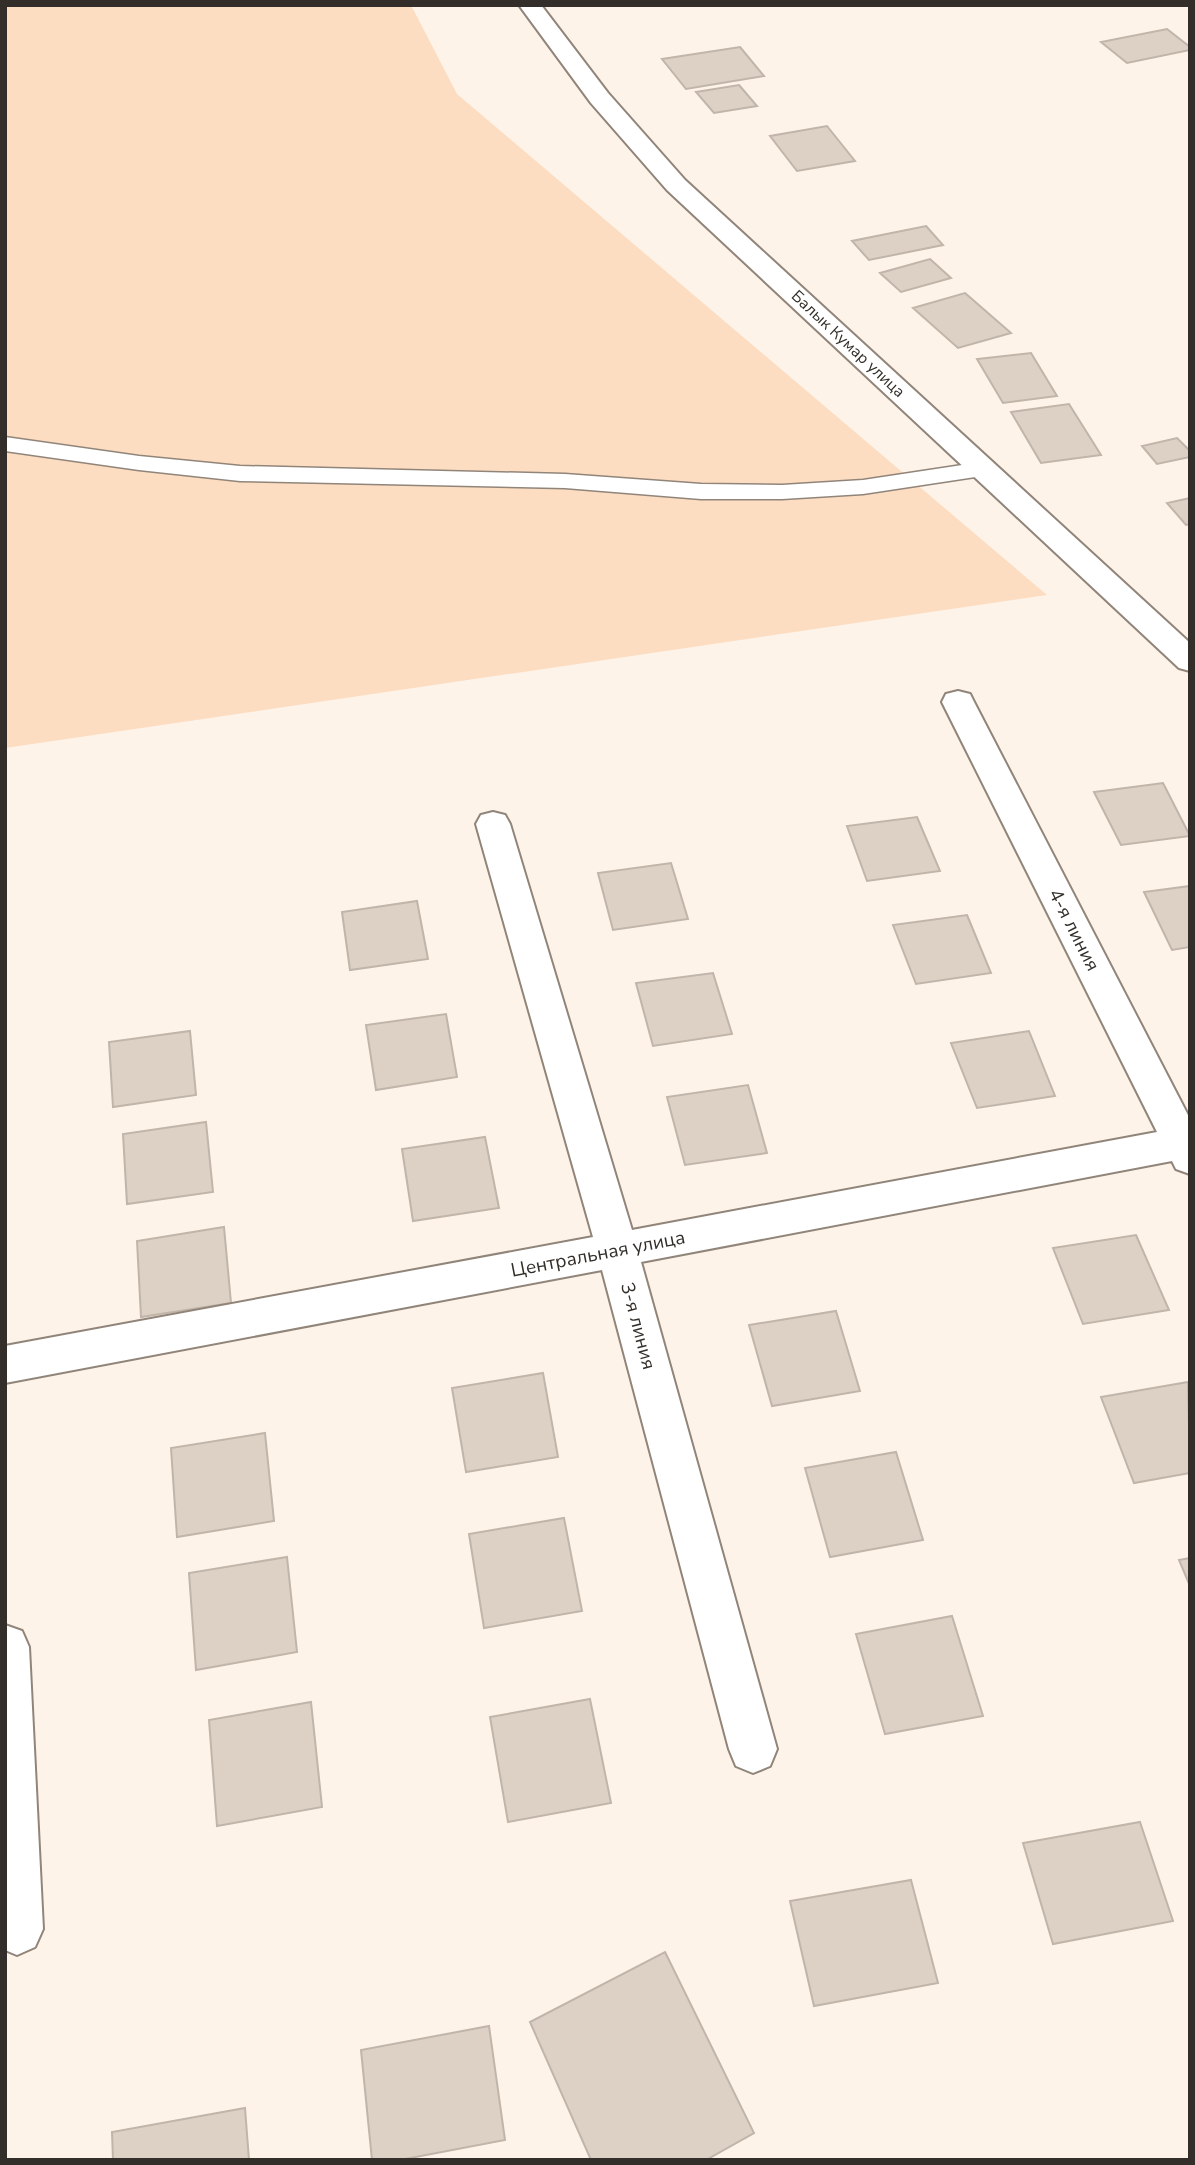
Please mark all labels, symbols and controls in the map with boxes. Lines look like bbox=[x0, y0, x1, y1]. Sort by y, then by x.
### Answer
street label: Балык Кумар улица bbox=[786, 285, 910, 403]
street label: 4-я линия bbox=[1042, 884, 1106, 976]
street label: Центральная улица bbox=[509, 1224, 687, 1284]
street label: 3-я линия bbox=[614, 1280, 662, 1372]

